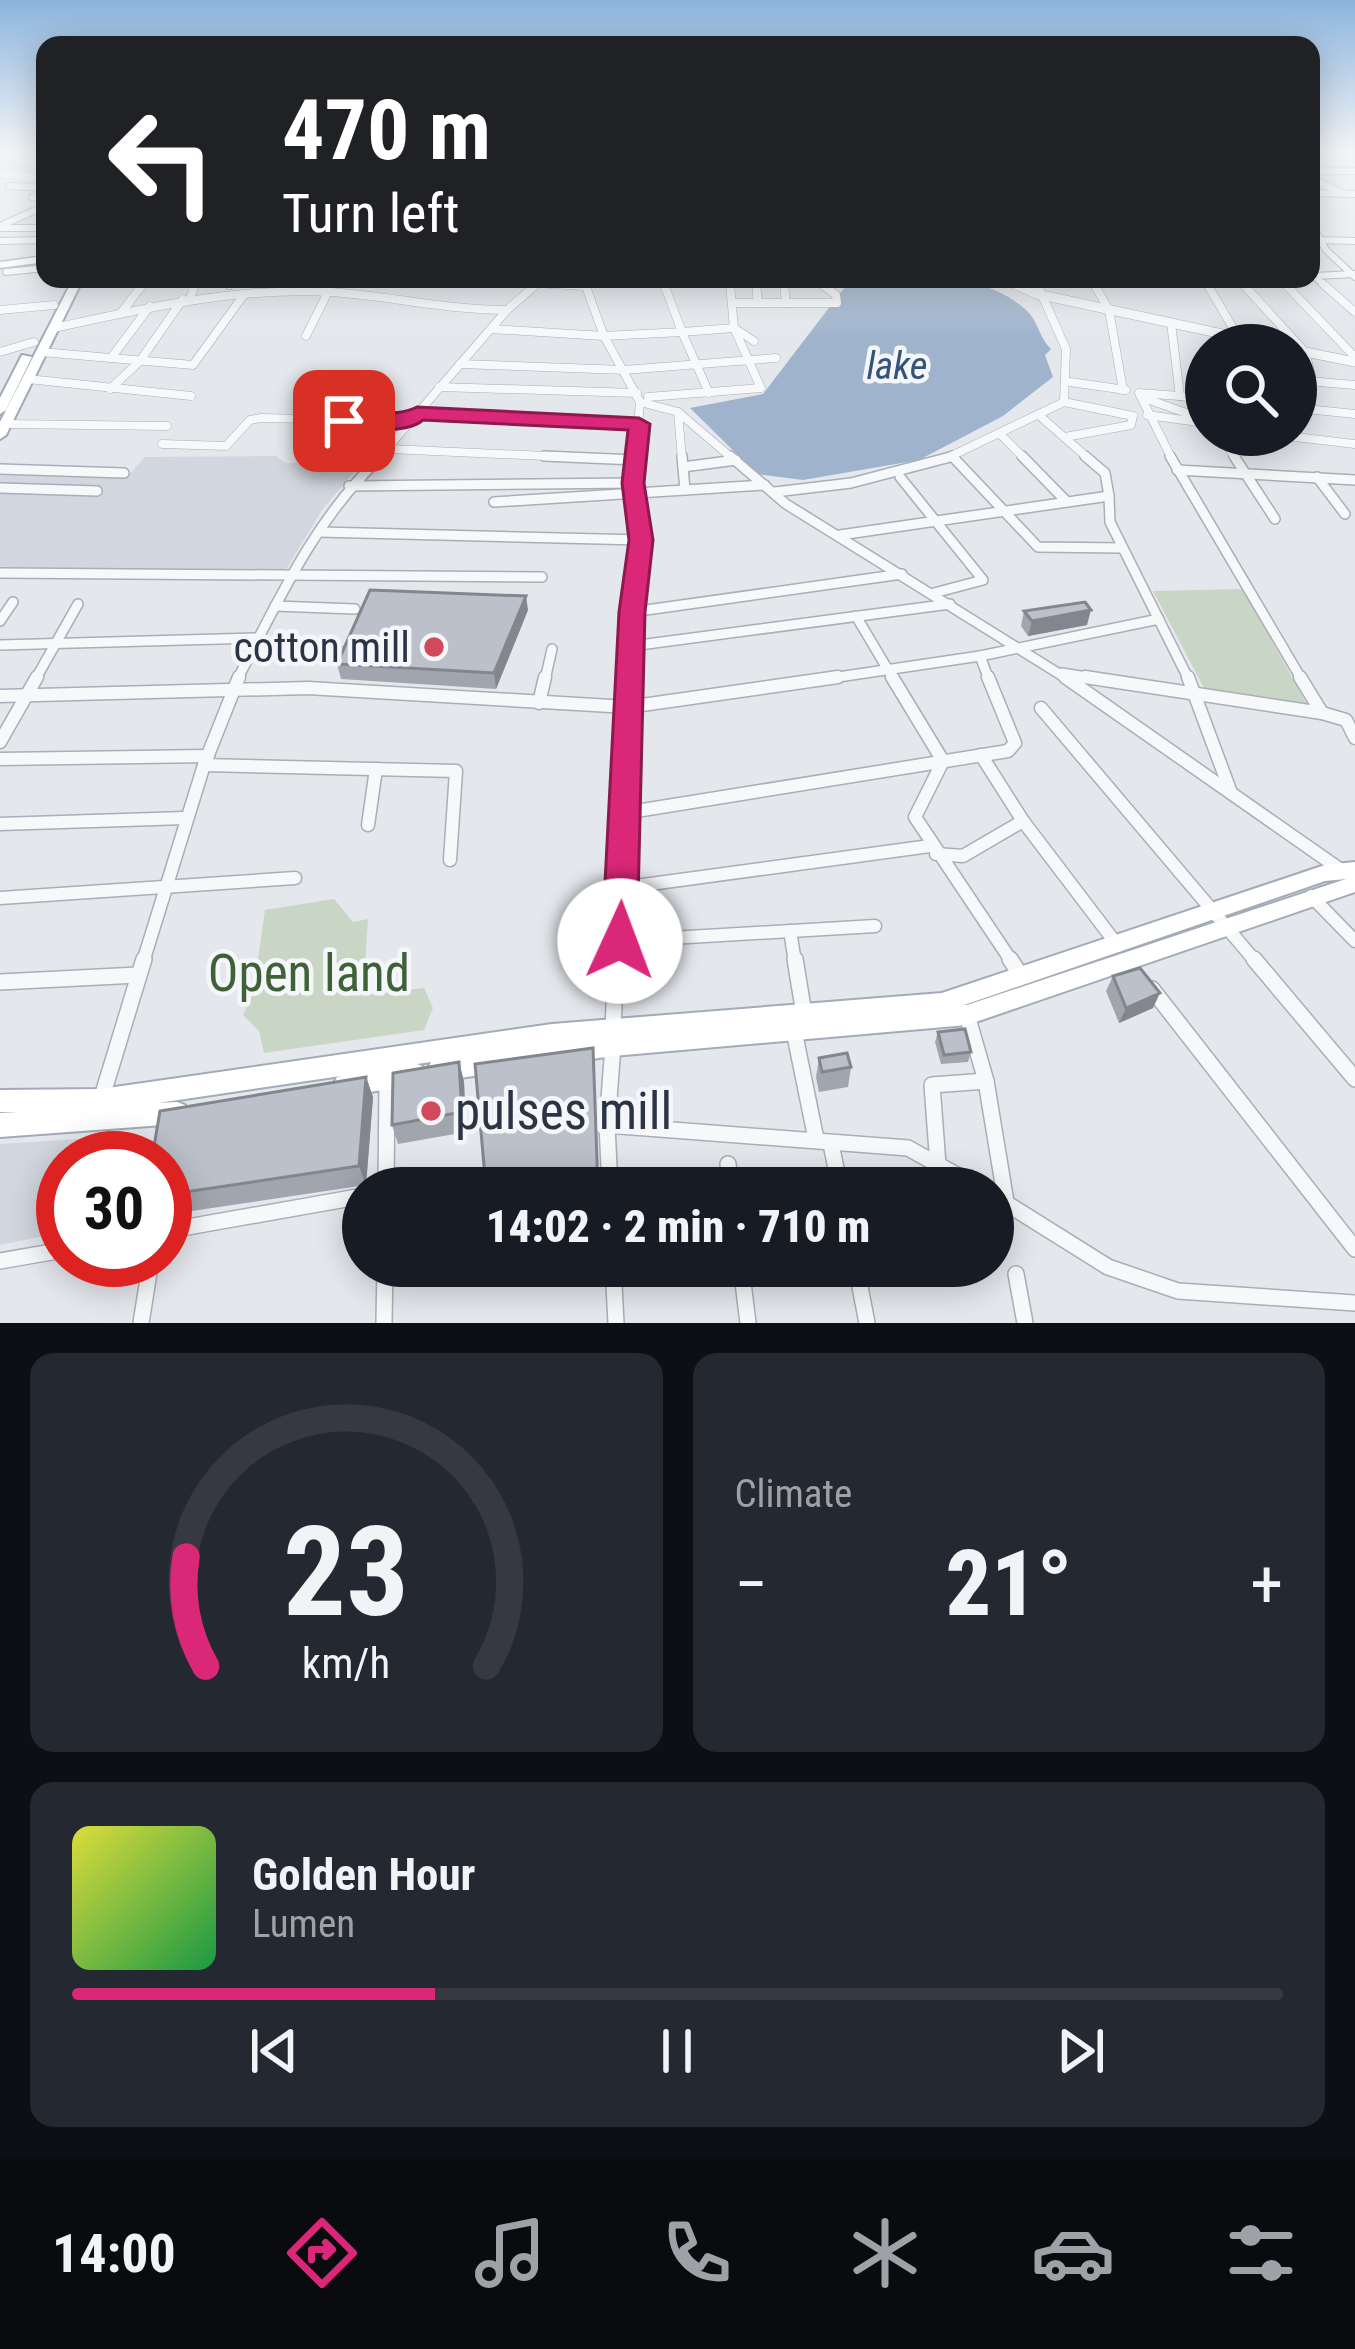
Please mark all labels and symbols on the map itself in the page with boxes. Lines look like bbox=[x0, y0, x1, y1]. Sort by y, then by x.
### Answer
water label: lake bbox=[866, 343, 928, 389]
pin bbox=[293, 370, 395, 472]
place label: cotton mill bbox=[233, 623, 410, 672]
marker: cotton mill bbox=[421, 634, 447, 660]
position arrow bbox=[557, 878, 683, 1004]
park label: Open land bbox=[208, 944, 410, 1003]
place label: pulses mill bbox=[455, 1082, 672, 1141]
marker: pulses mill bbox=[418, 1098, 444, 1124]
speed limit sign: 30 bbox=[36, 1131, 192, 1287]

